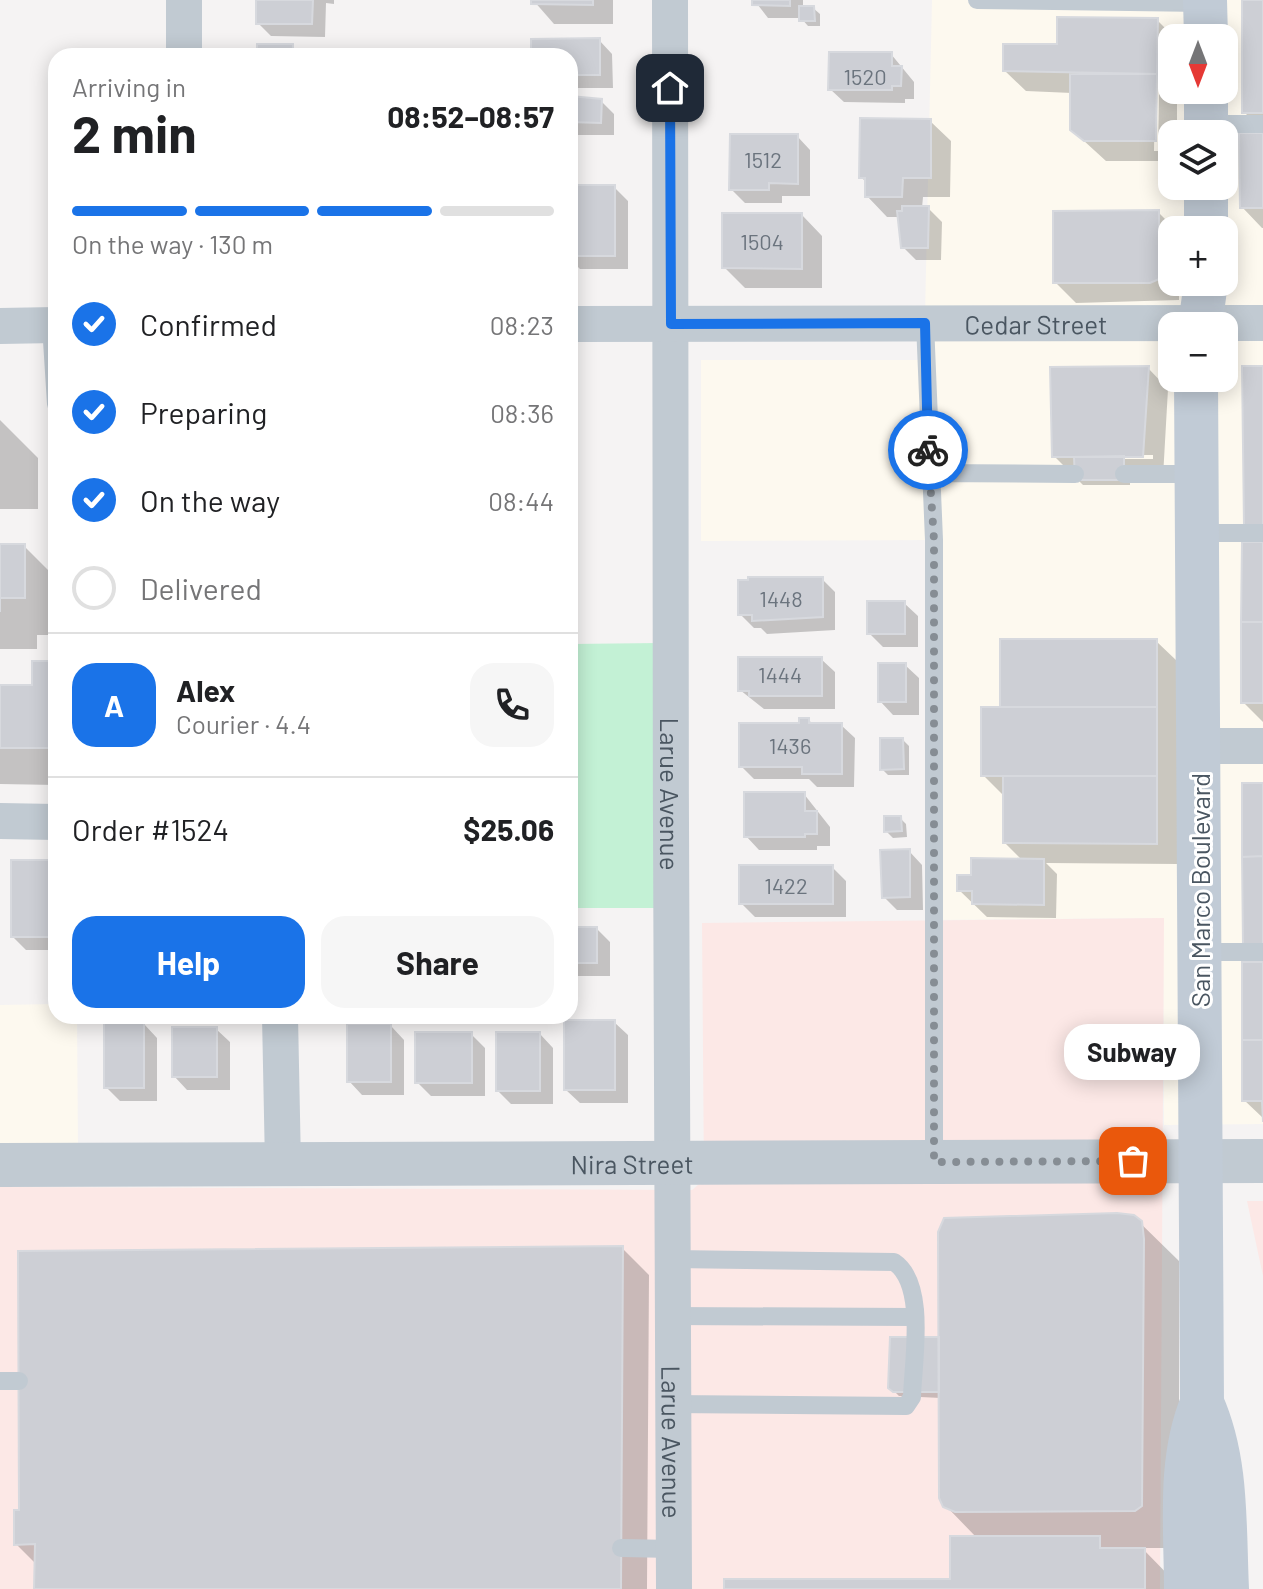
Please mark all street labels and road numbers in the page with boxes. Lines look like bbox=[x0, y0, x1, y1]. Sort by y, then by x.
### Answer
street label: Cedar Street bbox=[965, 308, 1107, 339]
street label: Larue Avenue bbox=[655, 717, 686, 871]
street label: San Marco Boulevard bbox=[1184, 773, 1215, 1007]
street label: Nira Street bbox=[570, 1147, 694, 1179]
street label: Larue Avenue bbox=[657, 1365, 689, 1519]

